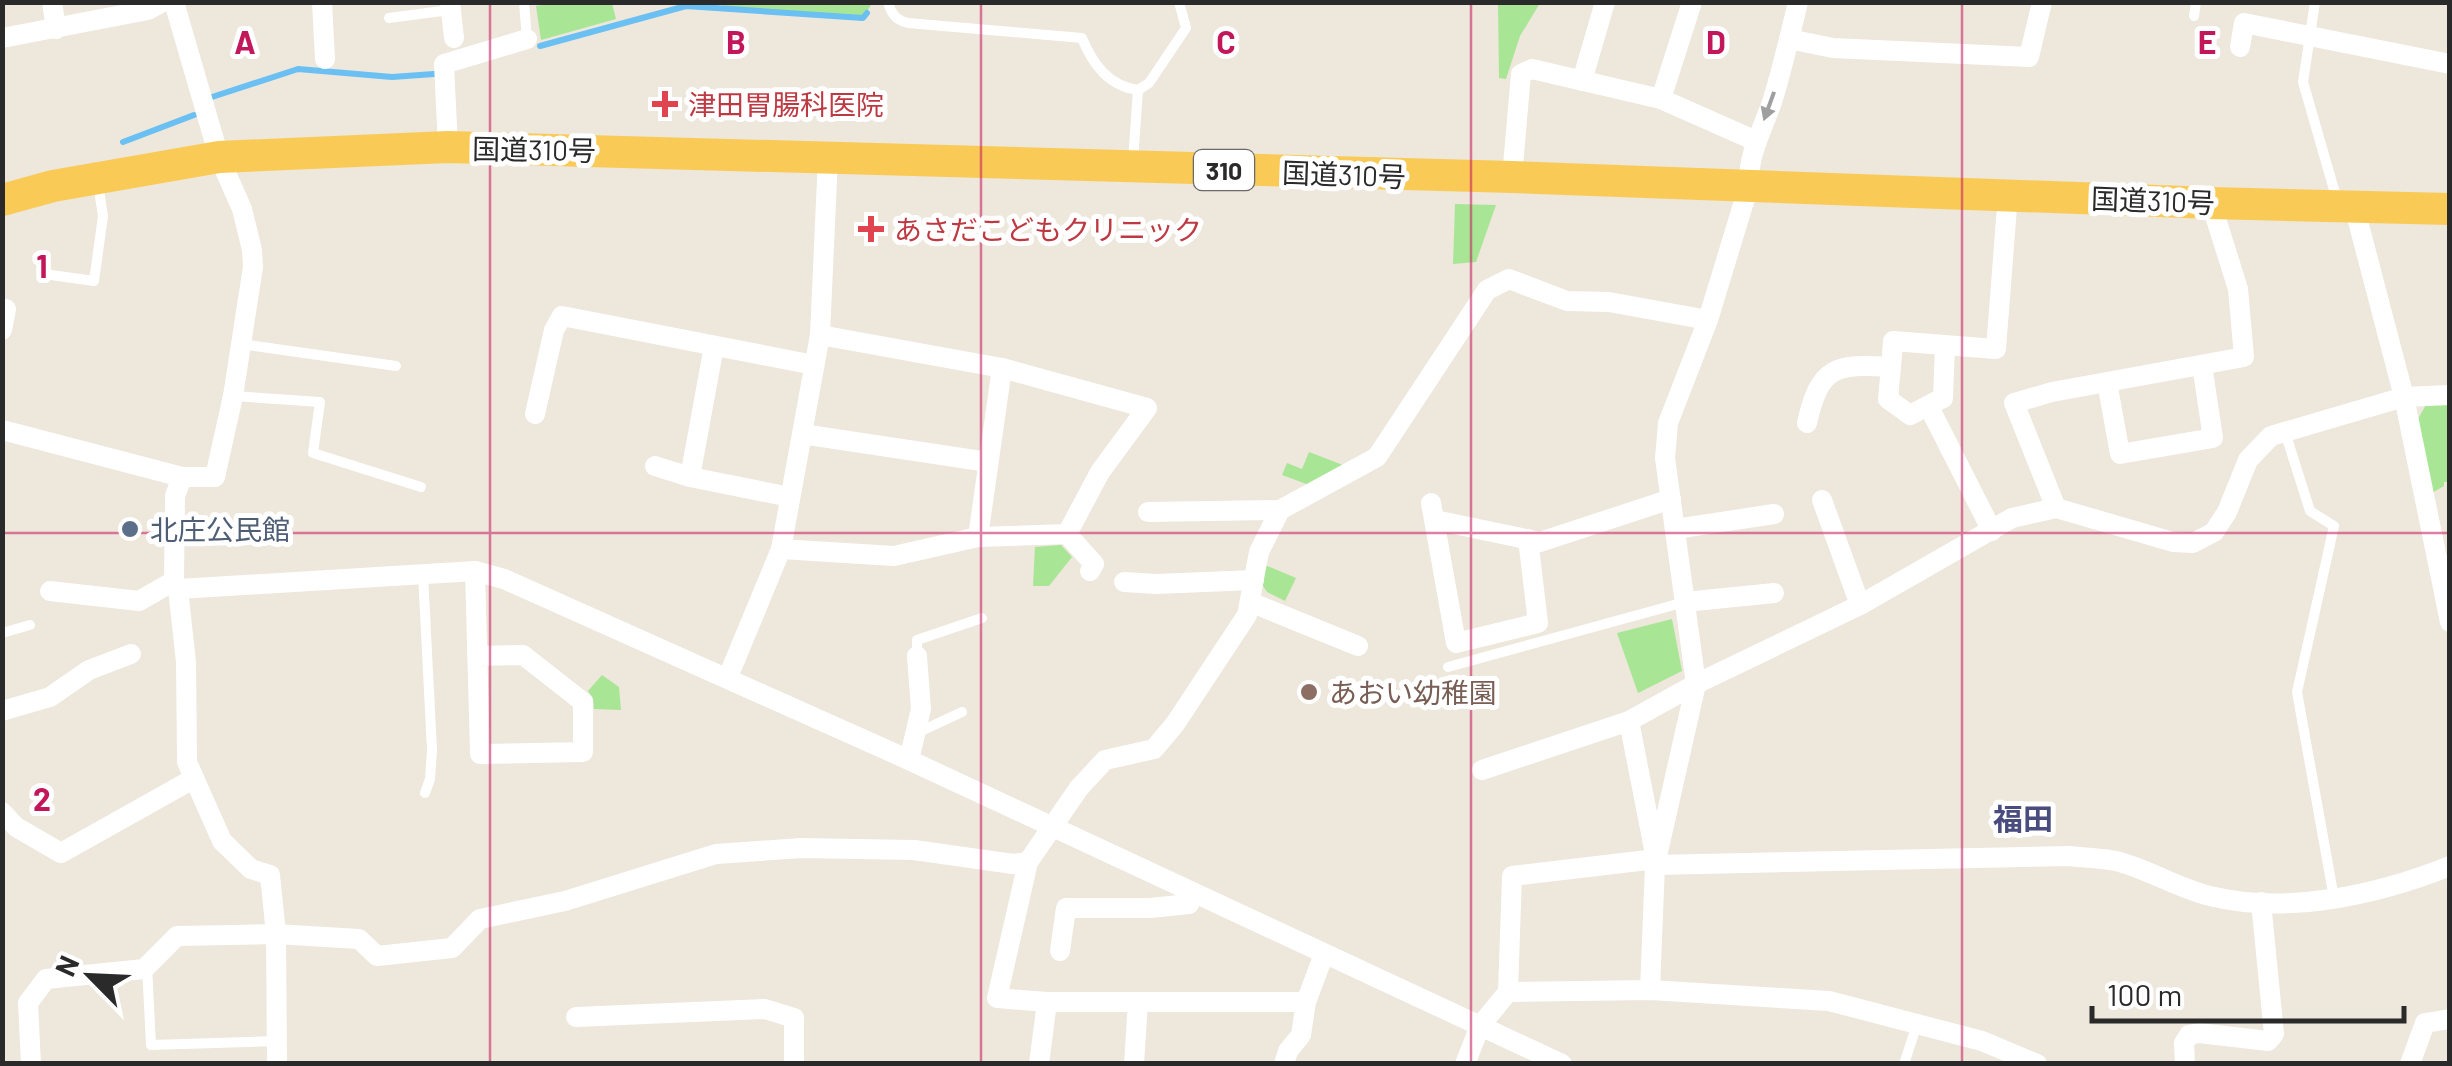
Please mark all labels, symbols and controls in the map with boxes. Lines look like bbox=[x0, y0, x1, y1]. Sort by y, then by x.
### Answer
text: A bbox=[234, 22, 256, 60]
text: B bbox=[726, 22, 746, 60]
text: C bbox=[1216, 22, 1236, 60]
text: D bbox=[1706, 22, 1726, 60]
text: E bbox=[2198, 22, 2216, 60]
place label: 津田胃腸科医院 bbox=[688, 87, 884, 121]
marker: 津田胃腸科医院 bbox=[652, 91, 678, 117]
one-way arrow bbox=[1761, 91, 1776, 121]
street label: 国道310号 bbox=[472, 131, 596, 167]
road number: 310 bbox=[1194, 150, 1254, 190]
street label: 国道310号 bbox=[1282, 155, 1406, 193]
street label: 国道310号 bbox=[2091, 181, 2215, 219]
place label: あさだこどもクリニック bbox=[894, 212, 1202, 246]
marker: あさだこどもクリニック bbox=[858, 216, 884, 242]
text: 1 bbox=[36, 246, 48, 284]
place label: 北庄公民館 bbox=[150, 512, 290, 546]
marker: 北庄公民館 bbox=[119, 518, 141, 540]
place label: あおい幼稚園 bbox=[1329, 675, 1497, 709]
marker: あおい幼稚園 bbox=[1298, 681, 1320, 703]
text: 2 bbox=[33, 779, 51, 817]
district label: 福田 bbox=[1993, 800, 2053, 836]
north arrow bbox=[40, 926, 140, 1026]
text: N bbox=[47, 950, 86, 981]
scale bar bbox=[2092, 961, 2404, 1023]
text: 100 m bbox=[2107, 976, 2182, 1012]

